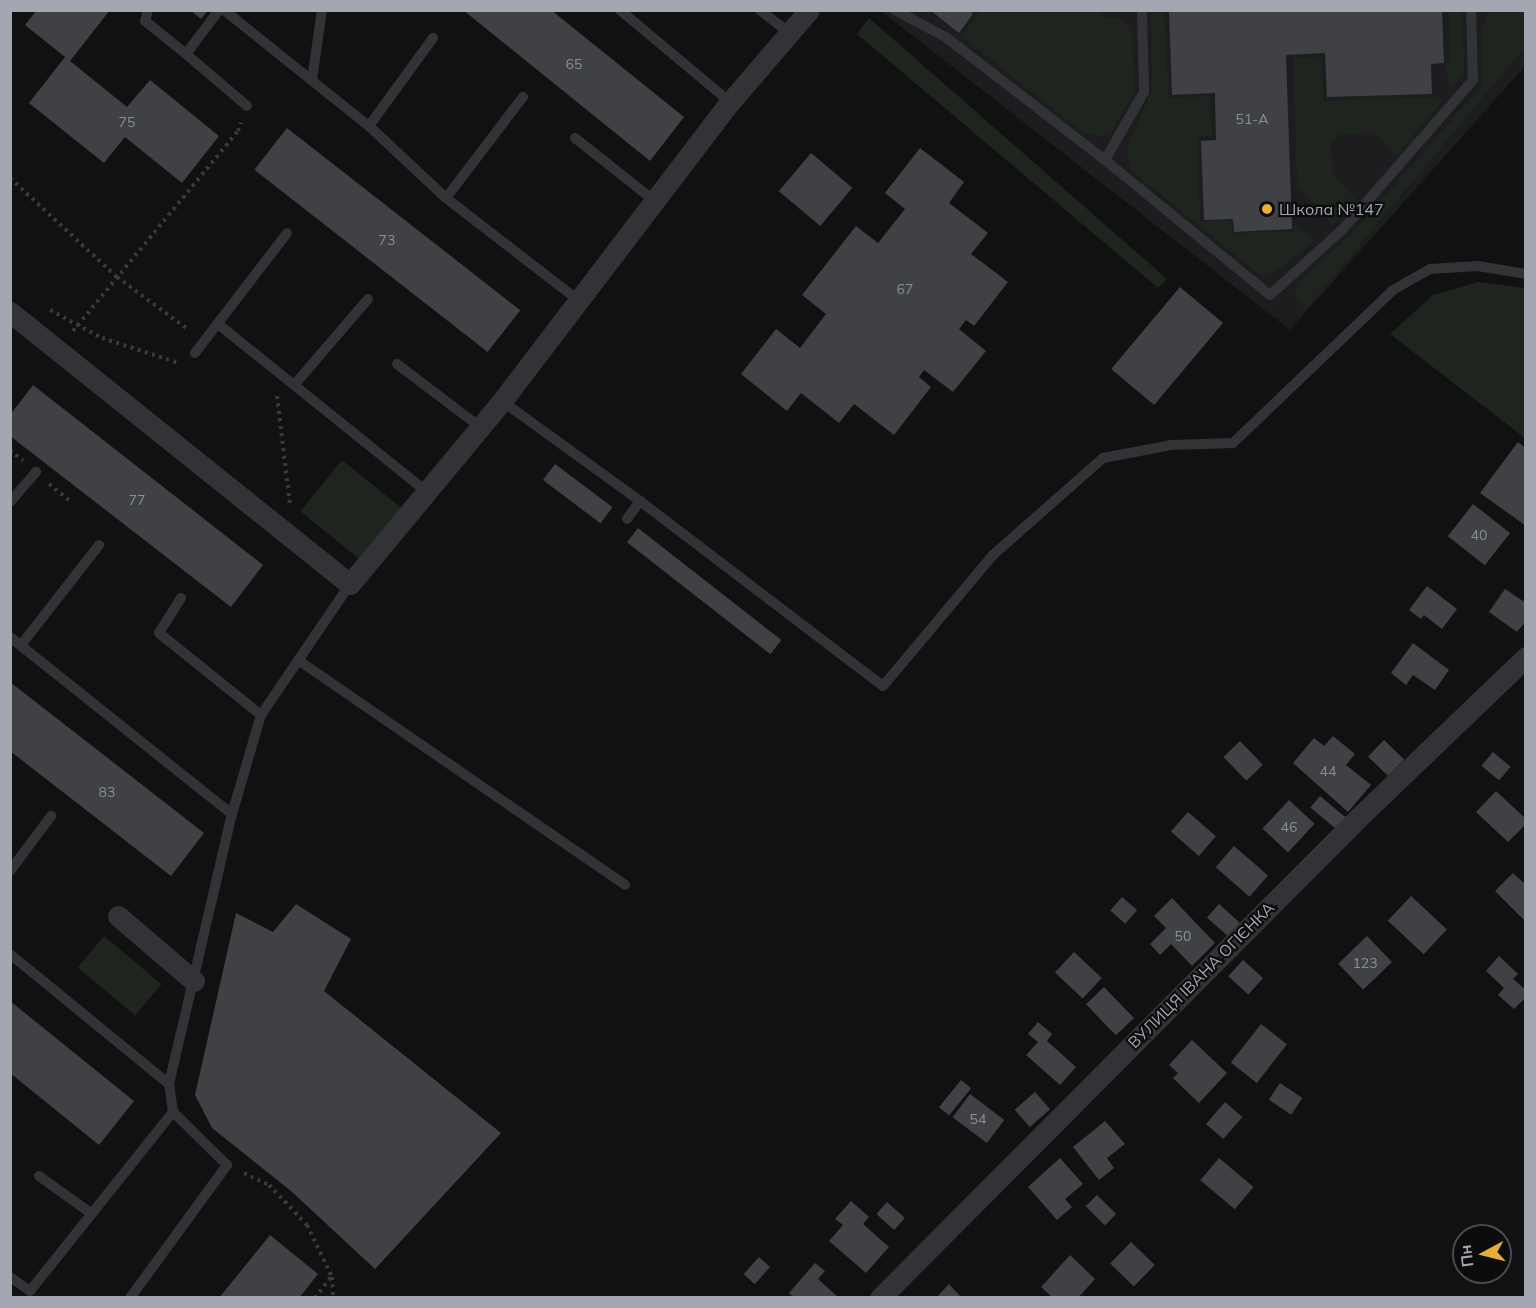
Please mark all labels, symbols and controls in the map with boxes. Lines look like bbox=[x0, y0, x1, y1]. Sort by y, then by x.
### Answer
house number: 65 bbox=[566, 56, 582, 72]
house number: 51-А bbox=[1236, 111, 1268, 127]
house number: 75 bbox=[119, 114, 135, 130]
place label: Школа №147 bbox=[1279, 199, 1384, 219]
marker: Школа №147 bbox=[1260, 202, 1274, 216]
house number: 73 bbox=[379, 232, 395, 248]
house number: 67 bbox=[897, 281, 913, 297]
house number: 77 bbox=[129, 492, 145, 508]
house number: 40 bbox=[1471, 527, 1487, 543]
house number: 44 bbox=[1320, 763, 1336, 779]
house number: 83 bbox=[99, 784, 115, 800]
house number: 46 bbox=[1281, 819, 1297, 835]
street label: ВУЛИЦЯ ІВАНА ОГІЄНКА bbox=[1124, 898, 1278, 1052]
house number: 50 bbox=[1175, 928, 1191, 944]
house number: 123 bbox=[1352, 955, 1378, 971]
house number: 54 bbox=[970, 1111, 986, 1127]
north arrow bbox=[1452, 1224, 1512, 1284]
text: Пн bbox=[1455, 1244, 1477, 1268]

